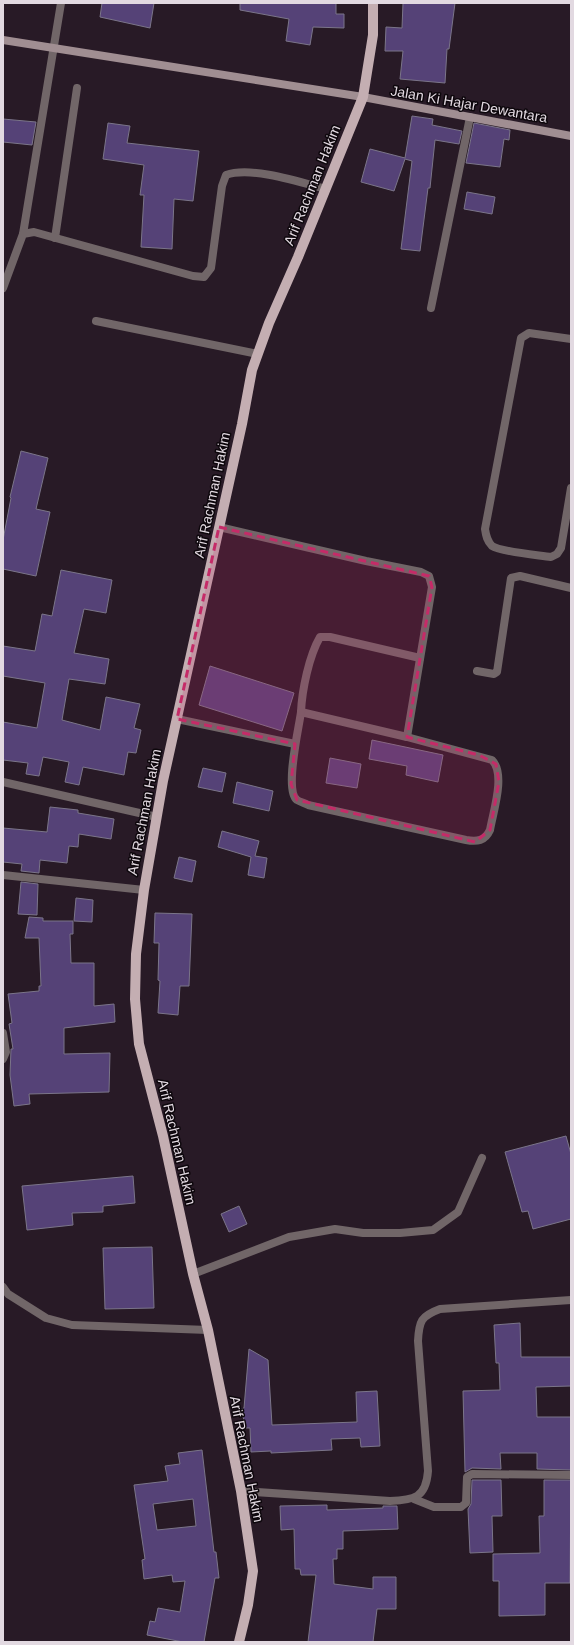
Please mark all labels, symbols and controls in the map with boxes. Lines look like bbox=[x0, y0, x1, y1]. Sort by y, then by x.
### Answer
street label: Jalan Ki Hajar Dewantara bbox=[389, 82, 549, 126]
street label: Arif Rachman Hakim bbox=[281, 122, 343, 248]
street label: Arif Rachman Hakim bbox=[191, 431, 233, 559]
street label: Arif Rachman Hakim bbox=[124, 747, 164, 877]
street label: Arif Rachman Hakim bbox=[155, 1078, 199, 1206]
street label: Arif Rachman Hakim bbox=[227, 1394, 267, 1524]

